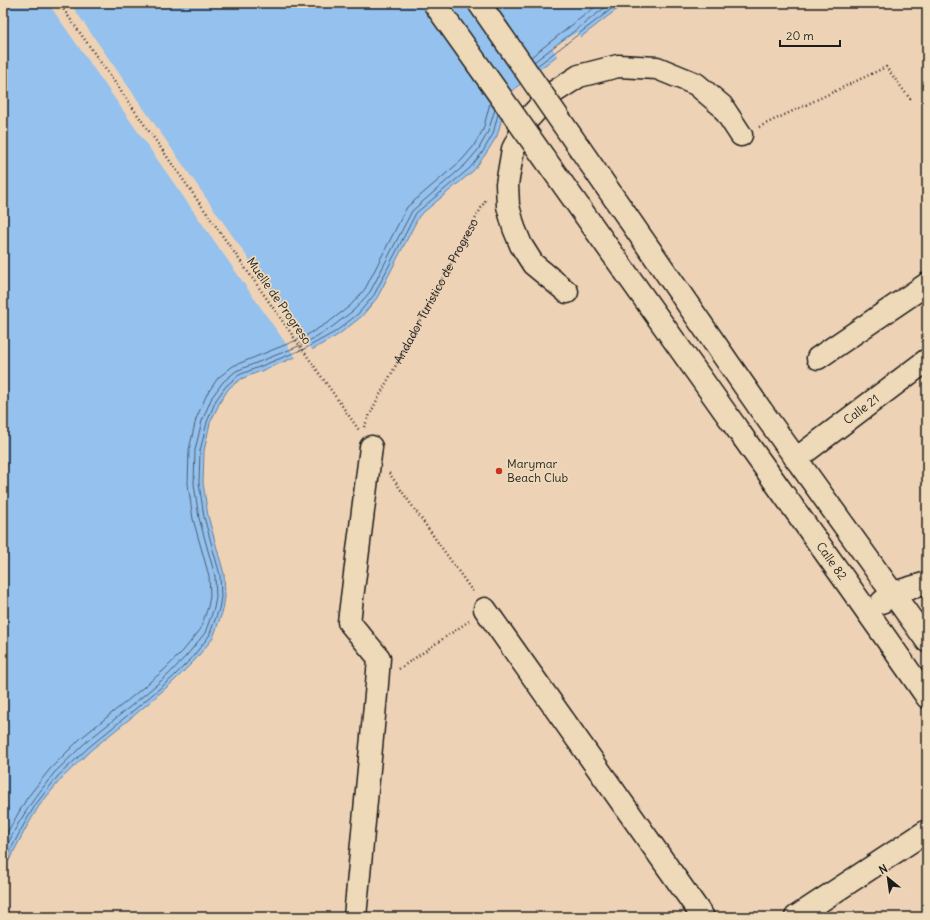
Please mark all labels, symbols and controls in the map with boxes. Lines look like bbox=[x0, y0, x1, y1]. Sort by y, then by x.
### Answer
scale bar bbox=[780, 22, 840, 48]
text: 20 m bbox=[786, 28, 814, 43]
street label: Andador Turístico de Progreso bbox=[390, 215, 481, 366]
street label: Muelle de Progreso bbox=[244, 254, 315, 347]
street label: Calle 21 bbox=[840, 391, 882, 427]
place label: Marymar Beach Club bbox=[507, 456, 569, 485]
marker: Marymar Beach Club bbox=[494, 466, 504, 476]
street label: Calle 82 bbox=[813, 539, 851, 583]
north arrow bbox=[868, 858, 908, 898]
text: N bbox=[876, 861, 890, 877]

